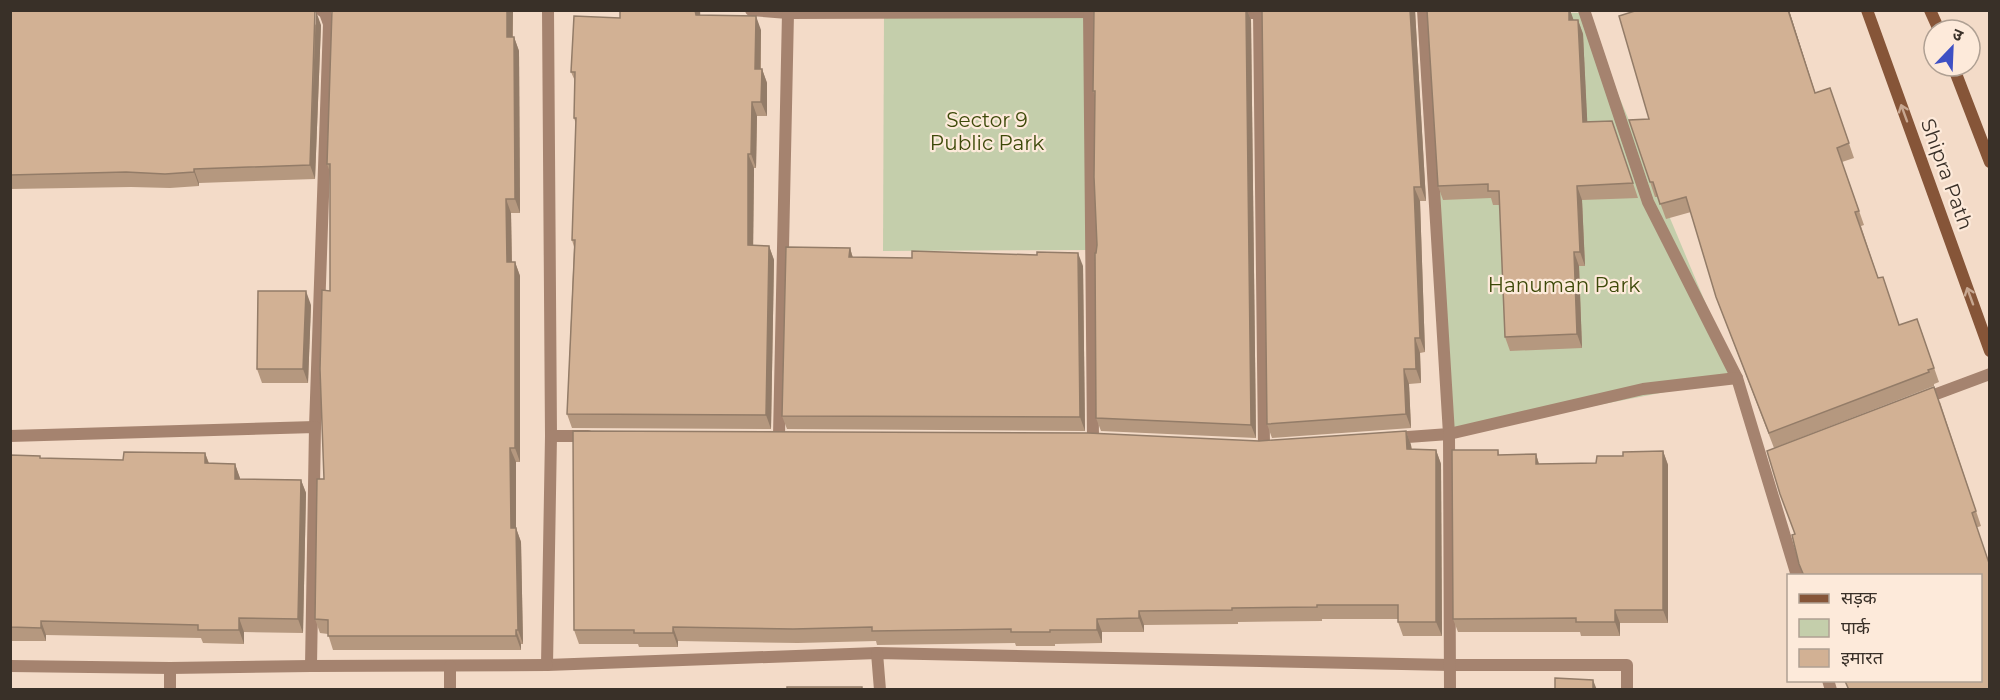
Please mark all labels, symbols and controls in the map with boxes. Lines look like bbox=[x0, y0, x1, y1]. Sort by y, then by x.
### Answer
north arrow bbox=[1922, 18, 1982, 78]
text: उ bbox=[1950, 24, 1966, 45]
one-way arrow bbox=[1897, 104, 1908, 123]
park label: Sector 9 Public Park bbox=[930, 108, 1044, 155]
street label: Shipra Path bbox=[1916, 115, 1978, 233]
park label: Hanuman Park bbox=[1488, 273, 1640, 297]
one-way arrow bbox=[1963, 287, 1974, 306]
legend bbox=[1787, 574, 1982, 682]
text: सड़क bbox=[1841, 587, 1878, 609]
text: पार्क bbox=[1841, 617, 1871, 639]
text: इमारत bbox=[1841, 647, 1884, 669]

